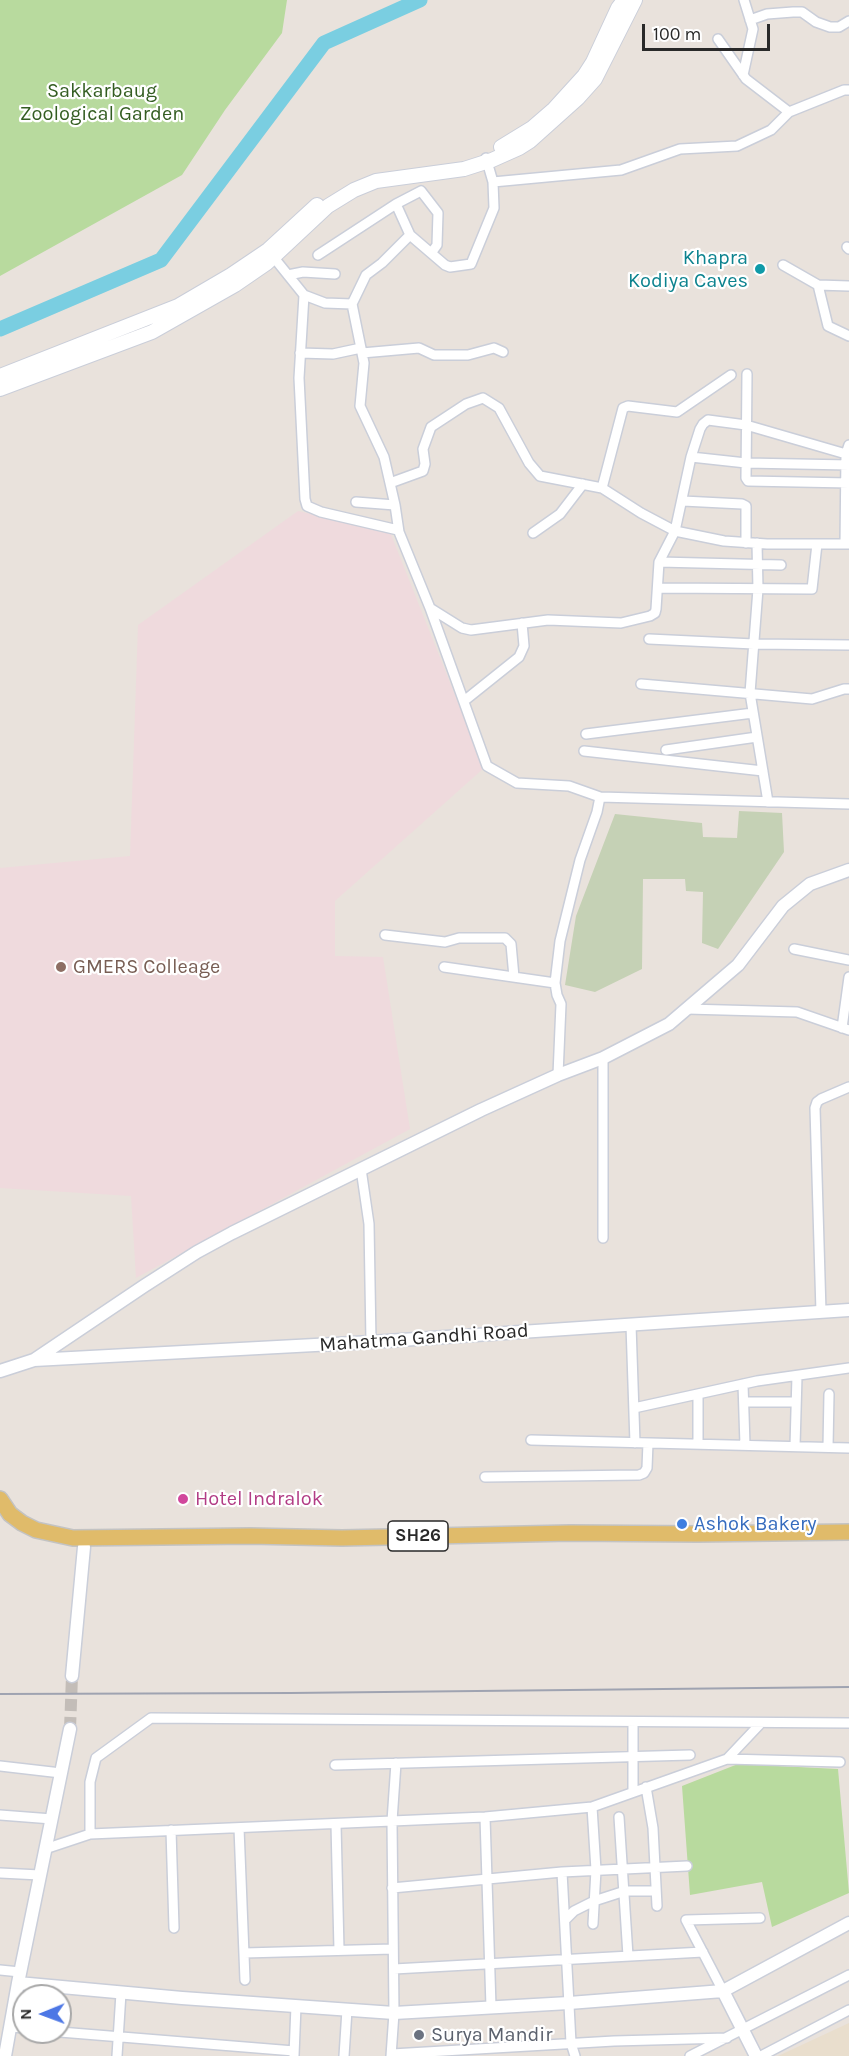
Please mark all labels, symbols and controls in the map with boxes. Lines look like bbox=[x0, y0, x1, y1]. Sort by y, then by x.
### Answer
scale bar bbox=[645, 12, 772, 50]
text: 100 m bbox=[653, 23, 701, 45]
park label: Sakkarbaug Zoological Garden bbox=[20, 79, 184, 126]
place label: Khapra Kodiya Caves bbox=[628, 246, 748, 293]
marker: Khapra Kodiya Caves bbox=[753, 262, 767, 276]
place label: GMERS Colleage bbox=[73, 955, 220, 979]
marker: GMERS Colleage bbox=[54, 960, 68, 974]
street label: Mahatma Gandhi Road bbox=[319, 1319, 529, 1357]
place label: Hotel Indralok bbox=[195, 1487, 323, 1511]
marker: Hotel Indralok bbox=[176, 1492, 190, 1506]
place label: Ashok Bakery bbox=[694, 1512, 817, 1536]
marker: Ashok Bakery bbox=[675, 1517, 689, 1531]
road number: SH26 bbox=[388, 1521, 448, 1551]
north arrow bbox=[12, 1984, 72, 2044]
text: N bbox=[16, 2008, 35, 2020]
place label: Surya Mandir bbox=[431, 2023, 553, 2047]
marker: Surya Mandir bbox=[412, 2028, 426, 2042]

